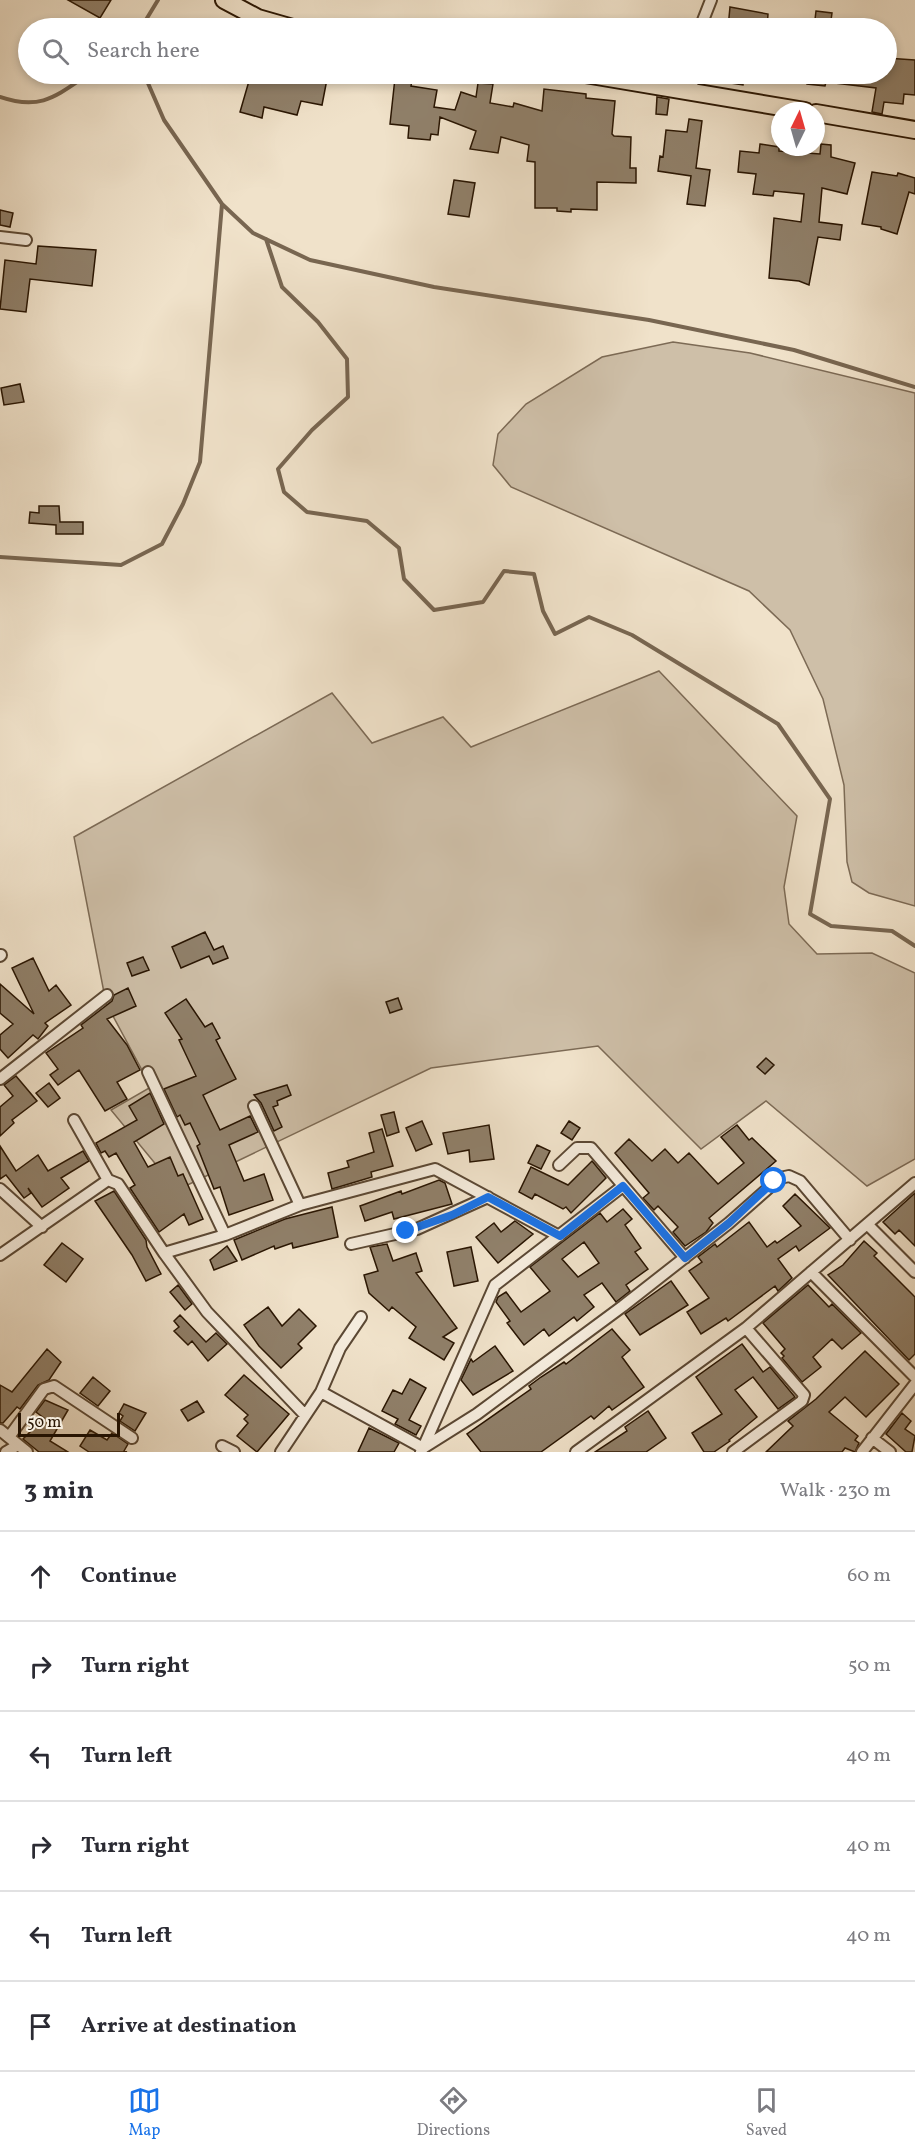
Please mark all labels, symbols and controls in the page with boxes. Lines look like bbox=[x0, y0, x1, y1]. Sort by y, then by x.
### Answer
search box bbox=[18, 18, 897, 84]
icon: search bbox=[39, 35, 72, 68]
text: Search here bbox=[87, 36, 200, 67]
north arrow bbox=[771, 102, 825, 156]
route start bbox=[760, 1167, 786, 1193]
route end bbox=[392, 1217, 418, 1243]
scale bar bbox=[18, 1410, 120, 1438]
text: 50 m bbox=[27, 1412, 61, 1434]
text: 3 min bbox=[24, 1473, 94, 1509]
text: Walk · 230 m bbox=[780, 1477, 891, 1505]
icon: ahead bbox=[24, 1560, 57, 1593]
text: Continue bbox=[81, 1561, 177, 1592]
text: 60 m bbox=[847, 1562, 891, 1590]
icon: right bbox=[24, 1650, 57, 1683]
text: Turn right bbox=[81, 1651, 189, 1682]
text: 50 m bbox=[848, 1652, 891, 1680]
icon: left bbox=[24, 1740, 57, 1773]
text: Turn left bbox=[81, 1741, 172, 1772]
text: 40 m bbox=[846, 1742, 891, 1770]
icon: right bbox=[24, 1830, 57, 1863]
text: Turn right bbox=[81, 1831, 189, 1862]
text: 40 m bbox=[846, 1832, 891, 1860]
icon: left bbox=[24, 1920, 57, 1953]
text: Turn left bbox=[81, 1921, 172, 1952]
text: 40 m bbox=[846, 1922, 891, 1950]
icon: arrive bbox=[24, 2010, 57, 2043]
text: Arrive at destination bbox=[81, 2011, 297, 2042]
tab: Map bbox=[128, 2084, 161, 2142]
tab: Directions bbox=[417, 2084, 490, 2142]
tab: Saved bbox=[746, 2084, 787, 2142]

